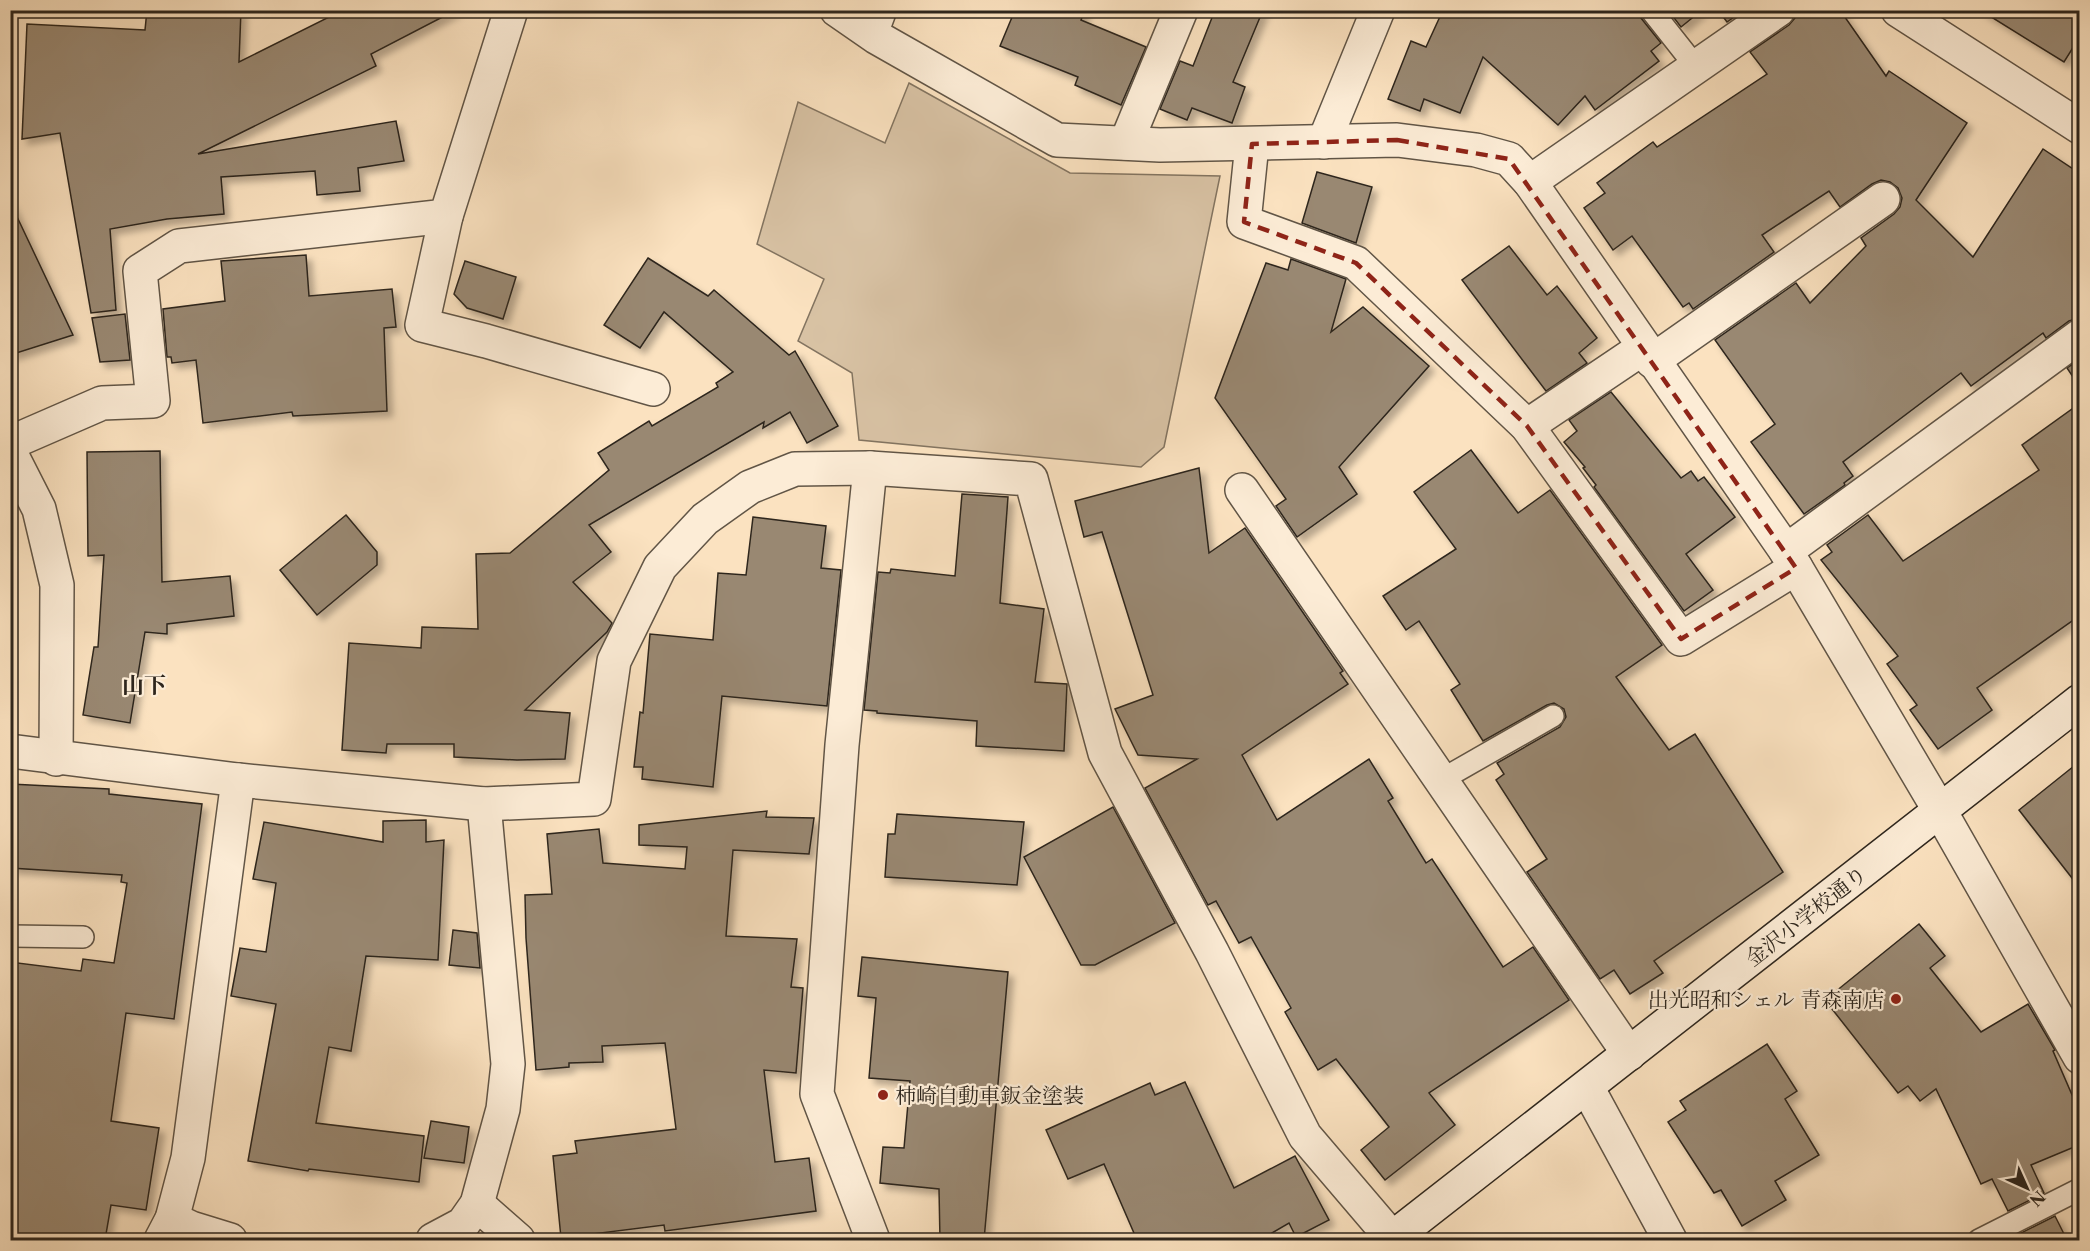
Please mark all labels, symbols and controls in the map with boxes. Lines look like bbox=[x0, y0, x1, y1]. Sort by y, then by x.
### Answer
district label: 山下 bbox=[122, 672, 166, 699]
street label: 金沢小学校通り bbox=[1740, 861, 1872, 971]
place label: 出光昭和シェル 青森南店 bbox=[1648, 987, 1884, 1012]
marker: 出光昭和シェル 青森南店 bbox=[1889, 992, 1903, 1006]
place label: 柿崎自動車鈑金塗装 bbox=[895, 1083, 1084, 1108]
marker: 柿崎自動車鈑金塗装 bbox=[876, 1088, 890, 1102]
north arrow bbox=[1997, 1158, 2057, 1218]
text: N bbox=[2026, 1187, 2050, 1211]

